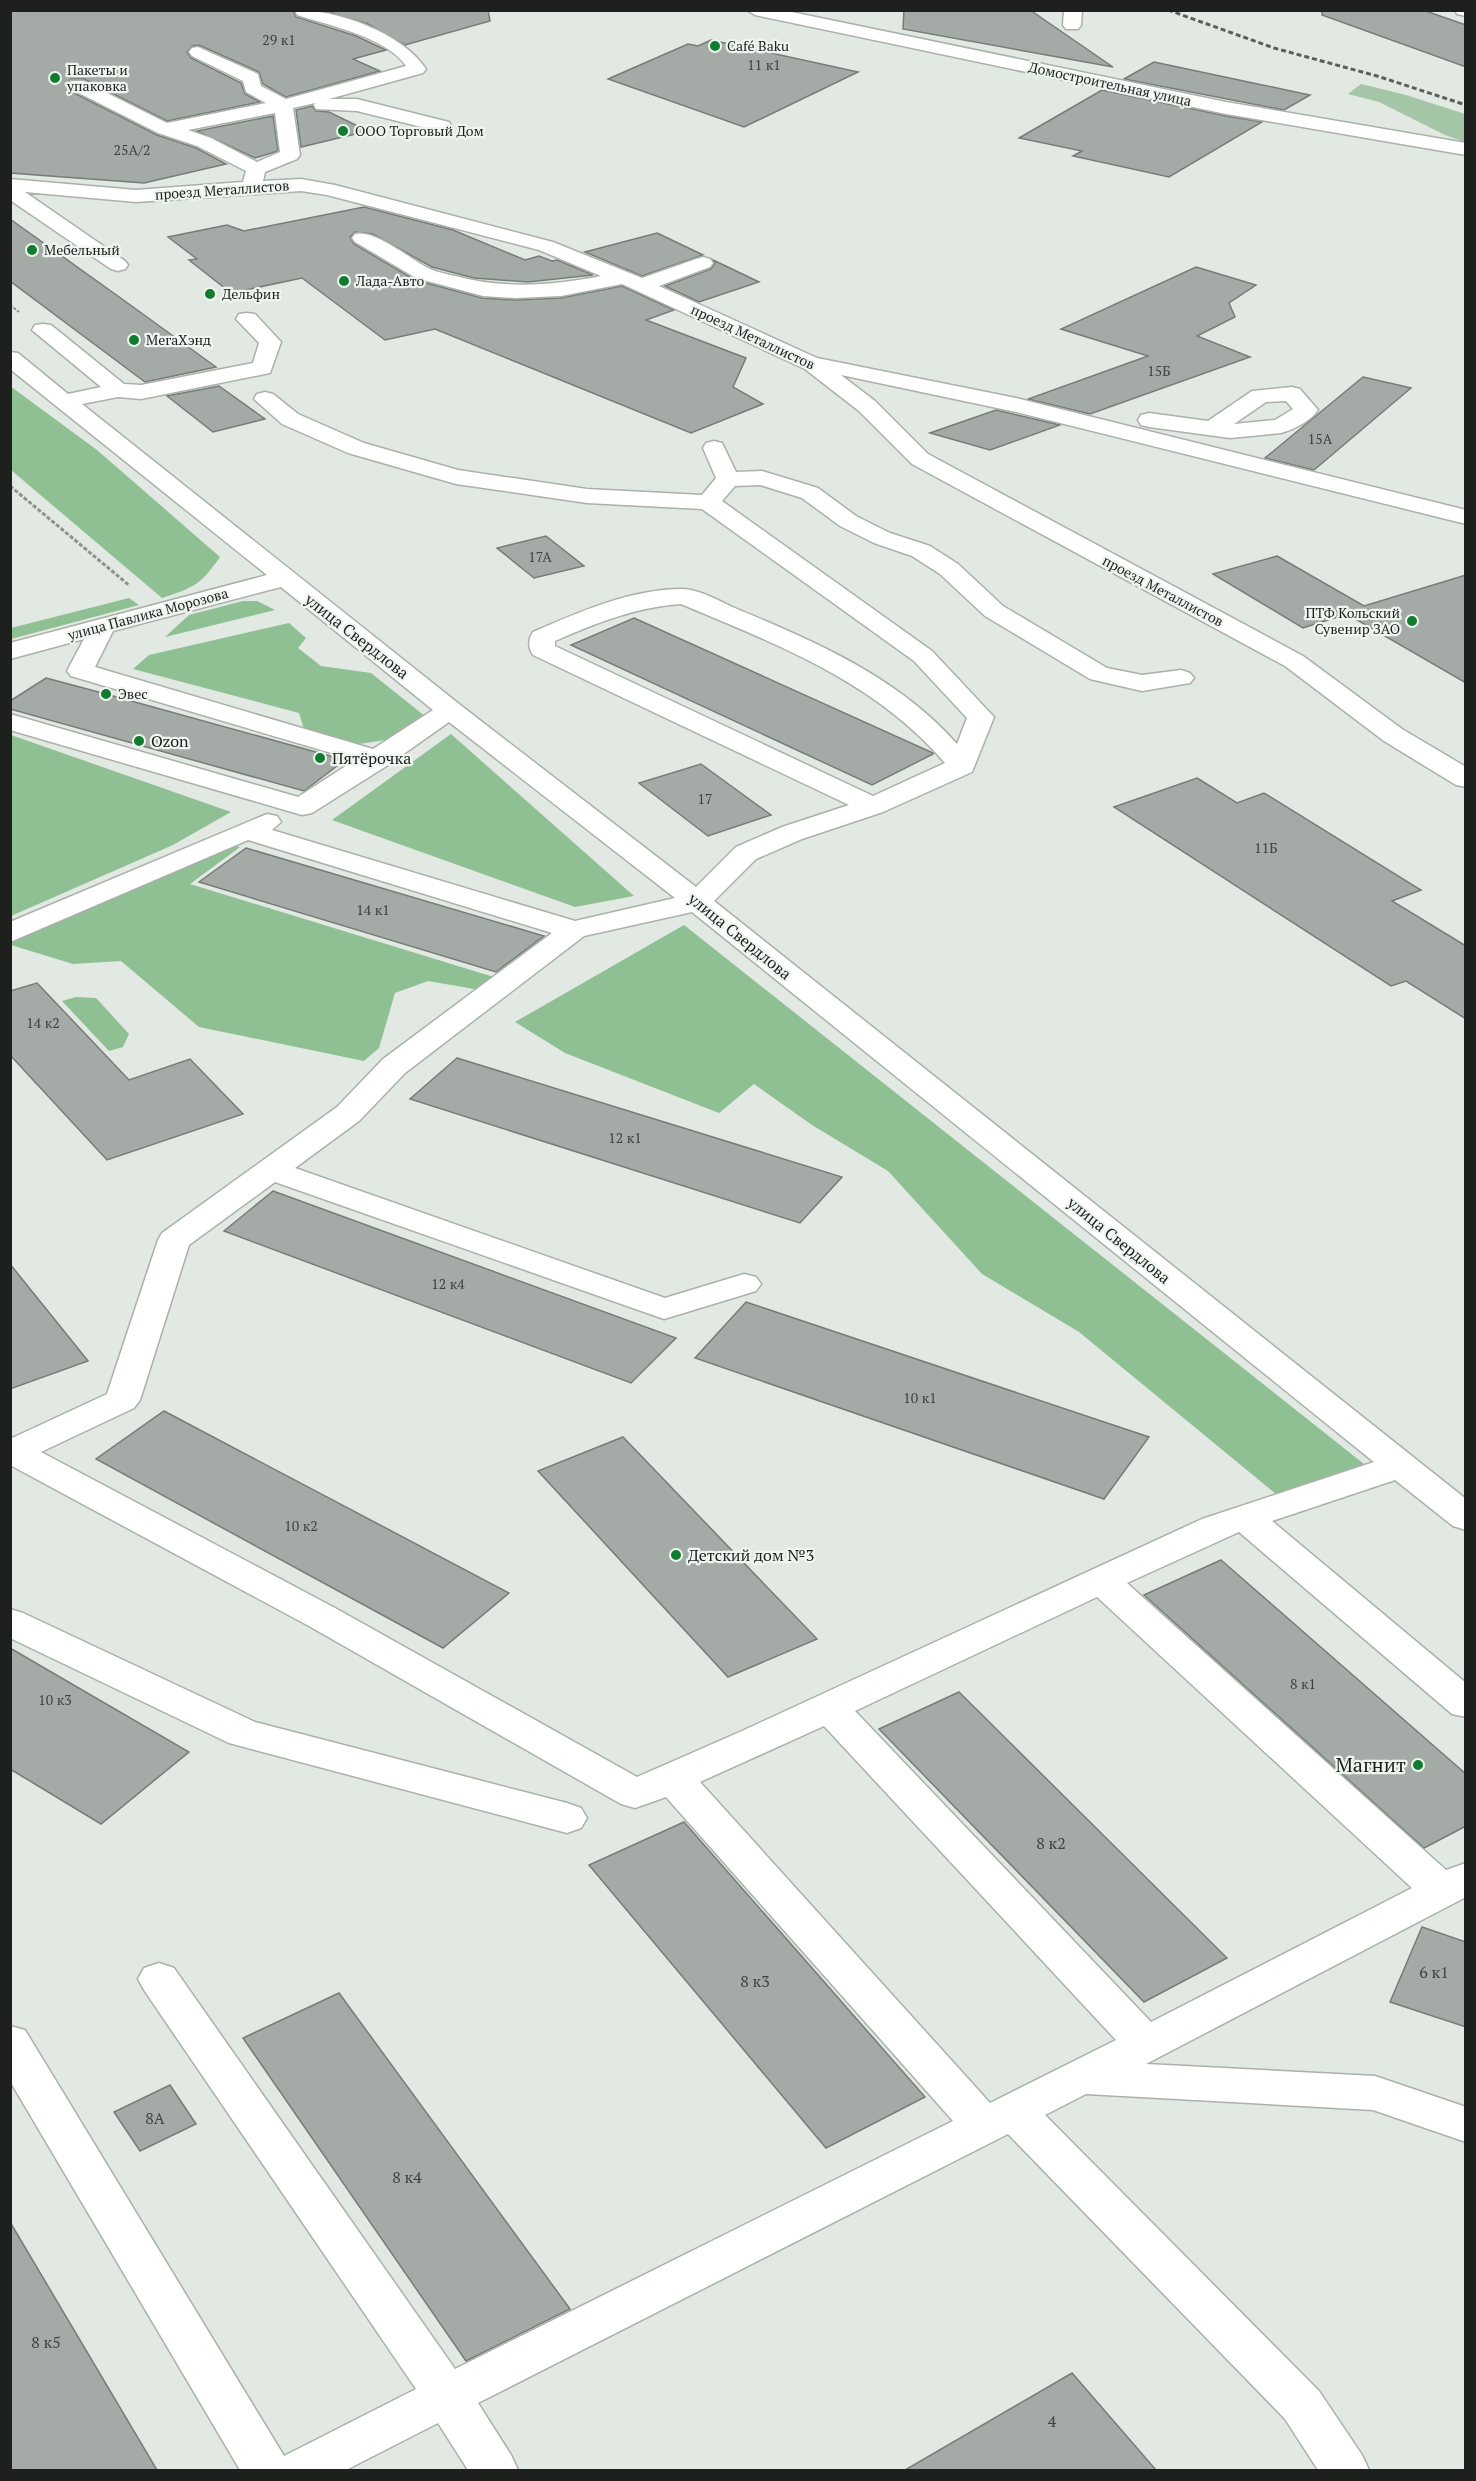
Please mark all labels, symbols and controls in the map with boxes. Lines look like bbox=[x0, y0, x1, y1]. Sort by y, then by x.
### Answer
house number: 29 к1 bbox=[262, 30, 296, 49]
place label: Café Baku bbox=[727, 36, 789, 55]
marker: Café Baku bbox=[708, 39, 722, 53]
house number: 11 к1 bbox=[747, 55, 781, 74]
street label: Домостроительная улица bbox=[1027, 57, 1193, 110]
place label: Пакеты и упаковка bbox=[66, 60, 128, 95]
marker: Пакеты и упаковка bbox=[48, 71, 62, 85]
place label: ООО Торговый Дом bbox=[355, 121, 484, 140]
marker: ООО Торговый Дом bbox=[336, 124, 350, 138]
house number: 25А/2 bbox=[114, 140, 150, 159]
street label: проезд Металлистов bbox=[154, 175, 290, 204]
place label: Мебельный bbox=[44, 240, 120, 259]
marker: Мебельный bbox=[25, 243, 39, 257]
place label: Лада-Авто bbox=[355, 271, 425, 290]
marker: Лада-Авто bbox=[337, 274, 351, 288]
place label: Дельфин bbox=[222, 284, 280, 303]
marker: Дельфин bbox=[203, 287, 217, 301]
street label: проезд Металлистов bbox=[688, 299, 818, 374]
place label: МегаХэнд bbox=[146, 330, 211, 349]
marker: МегаХэнд bbox=[127, 333, 141, 347]
house number: 15Б bbox=[1147, 361, 1171, 380]
house number: 15А bbox=[1308, 429, 1333, 448]
house number: 17А bbox=[528, 547, 552, 566]
street label: проезд Металлистов bbox=[1099, 551, 1227, 631]
street label: улица Павлика Морозова bbox=[65, 583, 230, 644]
street label: улица Свердлова bbox=[300, 588, 414, 684]
place label: ПТФ Кольский Сувенир ЗАО bbox=[1305, 603, 1400, 638]
marker: ПТФ Кольский Сувенир ЗАО bbox=[1405, 614, 1419, 628]
place label: Эвес bbox=[118, 684, 148, 703]
marker: Эвес bbox=[99, 687, 113, 701]
place label: Ozon bbox=[151, 730, 189, 752]
marker: Ozon bbox=[132, 734, 146, 748]
place label: Пятёрочка bbox=[332, 747, 411, 769]
marker: Пятёрочка bbox=[313, 751, 327, 765]
house number: 17 bbox=[698, 789, 712, 808]
house number: 11Б bbox=[1254, 838, 1278, 857]
street label: улица Свердлова bbox=[683, 887, 796, 984]
house number: 14 к1 bbox=[356, 900, 390, 919]
house number: 14 к2 bbox=[26, 1013, 60, 1032]
house number: 12 к1 bbox=[608, 1128, 642, 1147]
street label: улица Свердлова bbox=[1062, 1191, 1175, 1288]
house number: 12 к4 bbox=[431, 1274, 465, 1293]
house number: 10 к1 bbox=[903, 1388, 937, 1407]
house number: 10 к2 bbox=[284, 1516, 318, 1535]
place label: Детский дом №3 bbox=[688, 1544, 814, 1566]
marker: Детский дом №3 bbox=[669, 1548, 683, 1562]
house number: 8 к1 bbox=[1290, 1674, 1316, 1693]
house number: 10 к3 bbox=[38, 1690, 72, 1709]
place label: Магнит bbox=[1336, 1751, 1406, 1778]
marker: Магнит bbox=[1411, 1758, 1425, 1772]
house number: 8 к2 bbox=[1036, 1832, 1066, 1854]
house number: 6 к1 bbox=[1419, 1961, 1449, 1983]
house number: 8 к3 bbox=[740, 1970, 770, 1992]
house number: 8А bbox=[145, 2107, 165, 2129]
house number: 8 к4 bbox=[392, 2166, 422, 2188]
house number: 8 к5 bbox=[31, 2331, 61, 2353]
house number: 4 bbox=[1048, 2410, 1057, 2432]

